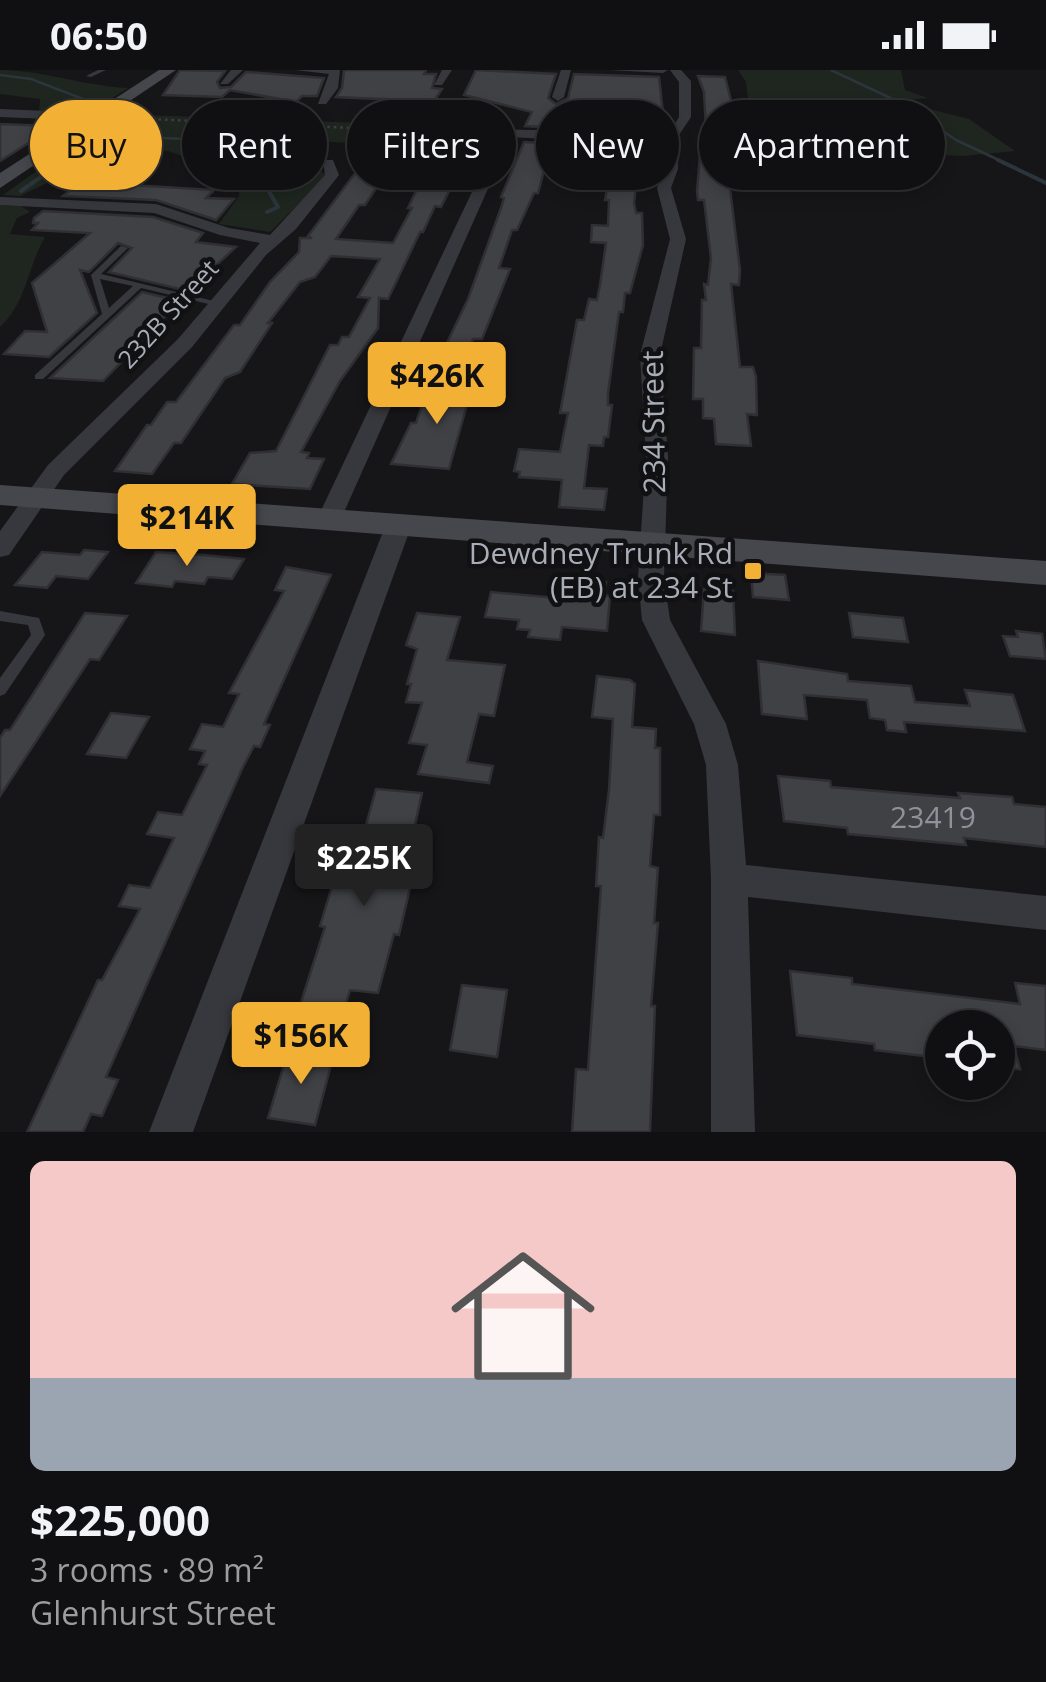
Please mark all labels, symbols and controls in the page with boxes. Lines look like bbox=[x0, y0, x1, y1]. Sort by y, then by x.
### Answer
text: 06:50 bbox=[50, 9, 148, 61]
chip: Buy bbox=[30, 100, 162, 190]
chip: Rent bbox=[182, 100, 327, 190]
chip: Filters bbox=[347, 100, 516, 190]
chip: New bbox=[536, 100, 679, 190]
chip: Apartment bbox=[699, 100, 945, 190]
street label: 232B Street bbox=[109, 252, 225, 375]
pin: $426K bbox=[367, 342, 507, 427]
street label: 234 Street bbox=[631, 350, 674, 494]
text: $426K bbox=[390, 353, 484, 396]
pin: $214K bbox=[117, 484, 257, 569]
text: $214K bbox=[140, 495, 234, 538]
place label: Dewdney Trunk Rd (EB) at 234 St bbox=[469, 532, 733, 607]
marker: Dewdney Trunk Rd (EB) at 234 St bbox=[742, 560, 764, 582]
house number: 23419 bbox=[890, 796, 976, 837]
pin: $225K bbox=[294, 824, 434, 909]
text: $225K bbox=[317, 835, 411, 878]
pin: $156K bbox=[231, 1002, 371, 1087]
map controls bbox=[925, 1010, 1015, 1100]
button: locate bbox=[925, 1010, 1015, 1100]
text: $156K bbox=[254, 1013, 348, 1056]
icon: home bbox=[433, 1226, 613, 1406]
text: $225,000 bbox=[30, 1491, 210, 1548]
text: 3 rooms · 89 m² bbox=[30, 1548, 264, 1591]
text: Glenhurst Street bbox=[30, 1591, 276, 1634]

